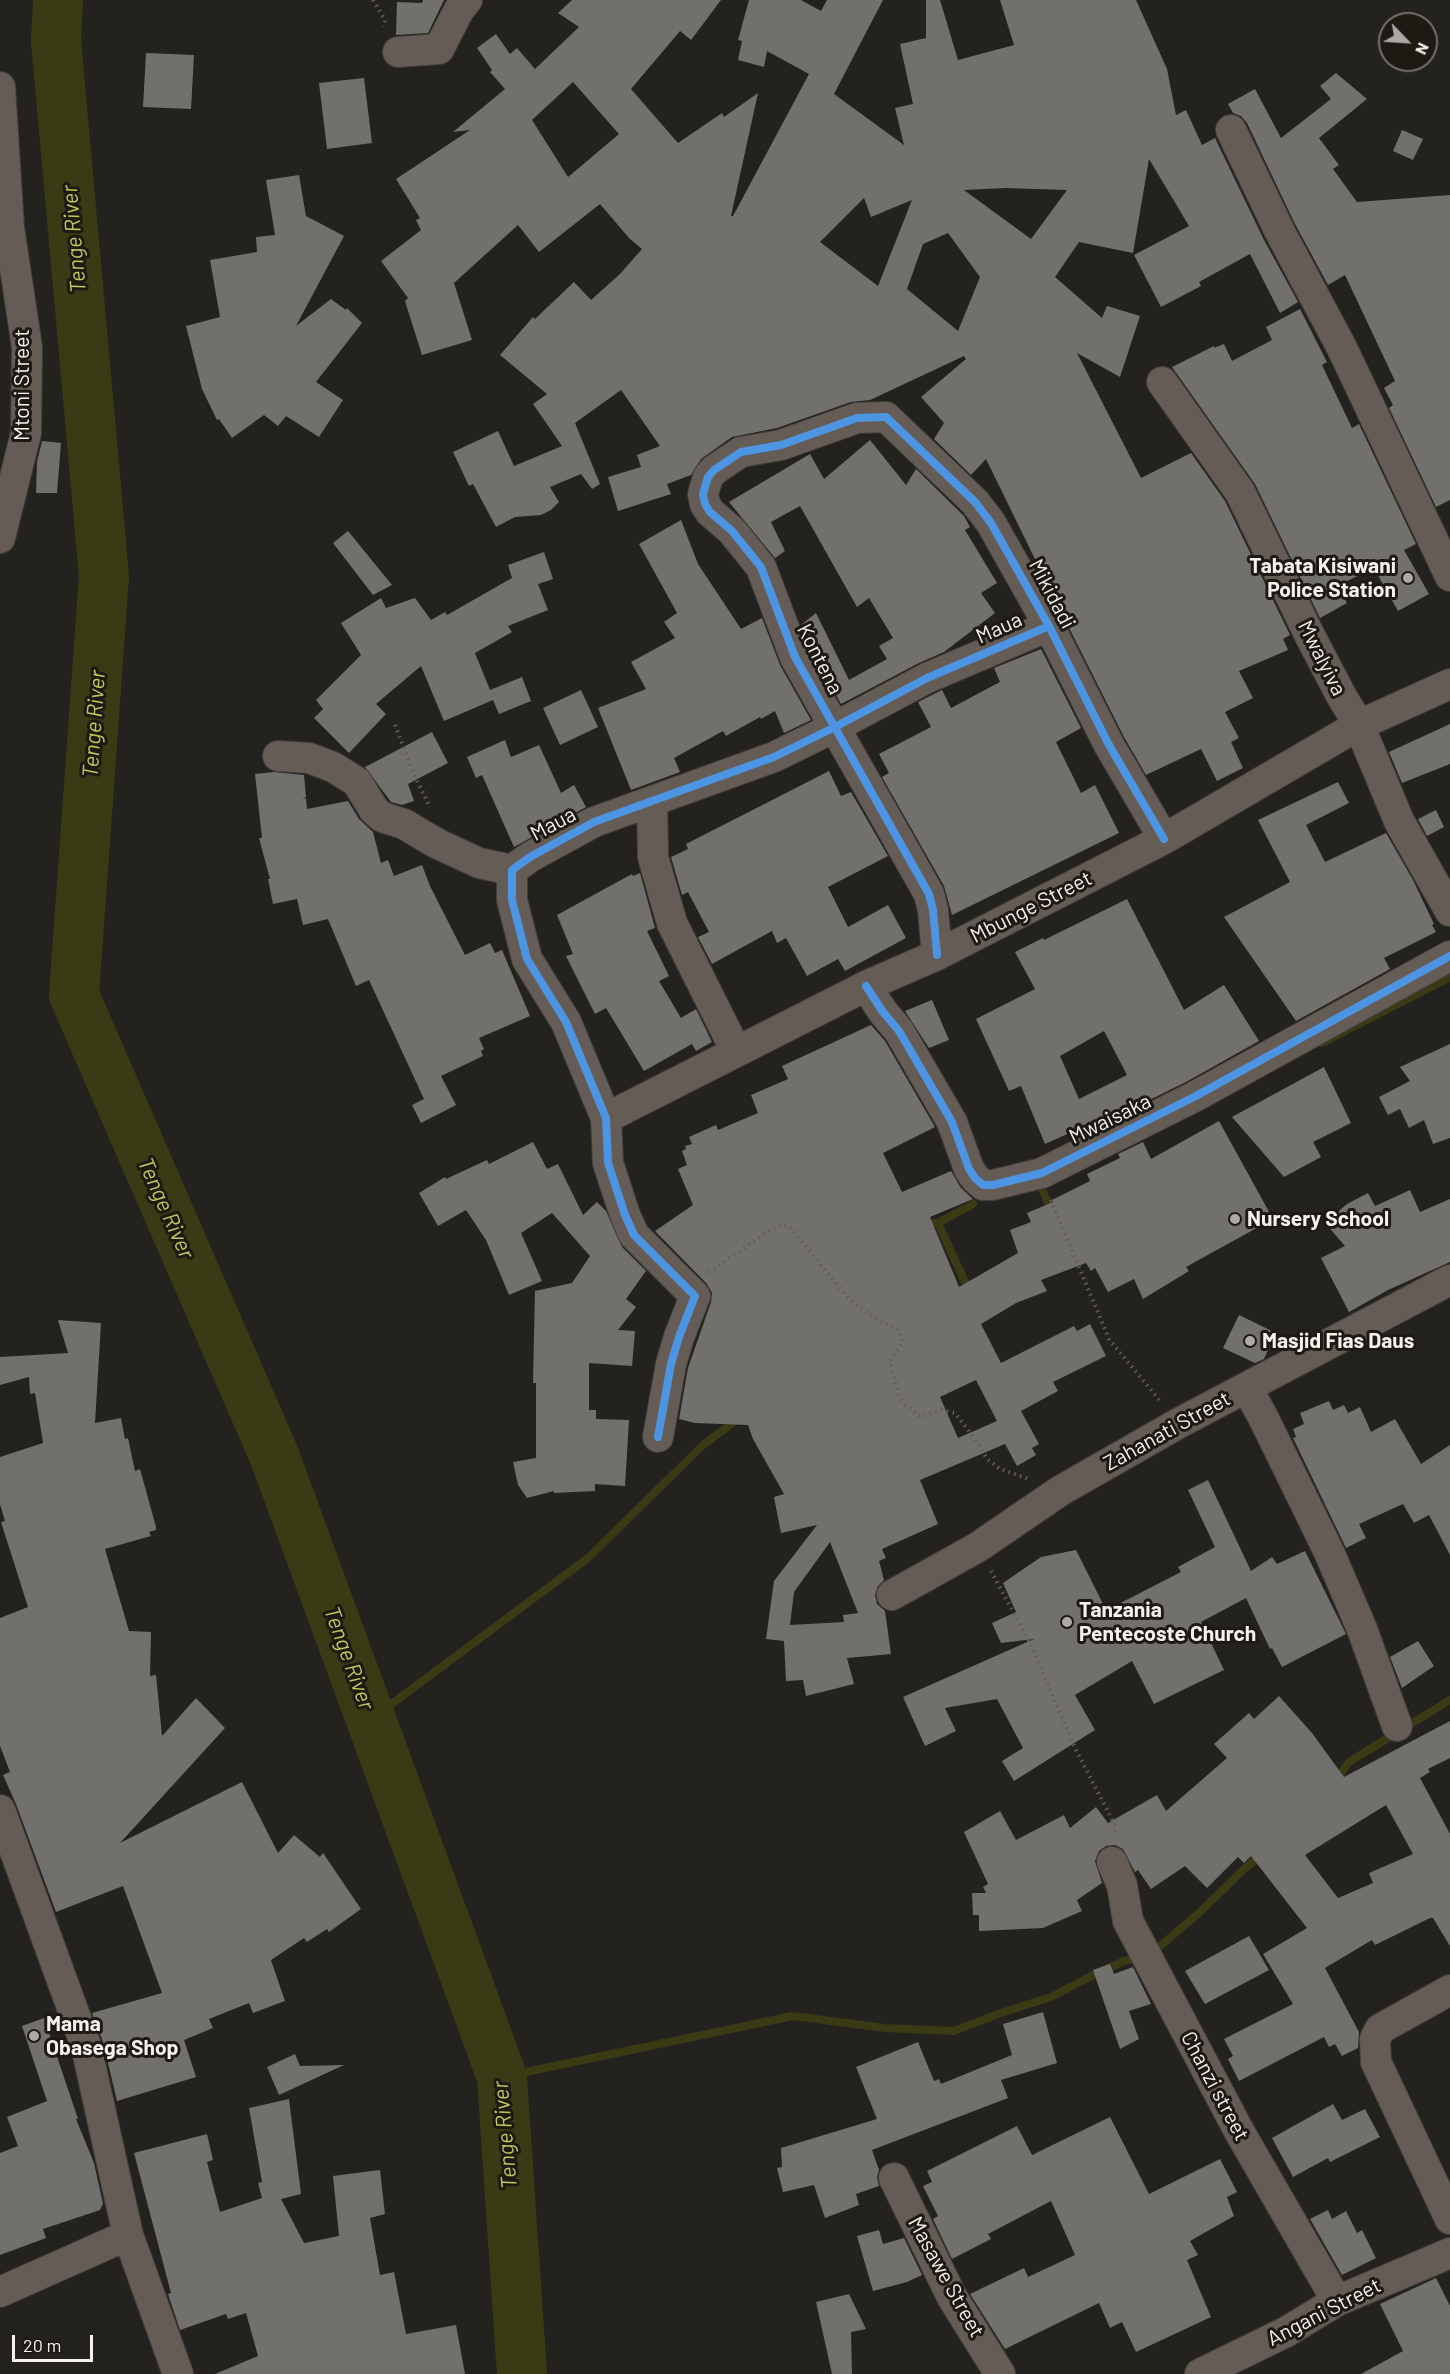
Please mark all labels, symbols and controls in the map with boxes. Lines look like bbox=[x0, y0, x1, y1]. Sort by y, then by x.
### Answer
north arrow bbox=[1378, 12, 1438, 72]
text: N bbox=[1412, 40, 1434, 58]
water label: Tenge River bbox=[56, 184, 92, 294]
street label: Mtoni Street bbox=[9, 329, 35, 441]
place label: Tabata Kisiwani Police Station bbox=[1249, 553, 1396, 603]
street label: Mikidadi bbox=[1023, 555, 1081, 633]
marker: Tabata Kisiwani Police Station bbox=[1401, 571, 1415, 585]
street label: Maua bbox=[972, 607, 1026, 649]
street label: Mwalyiva bbox=[1292, 616, 1352, 700]
street label: Kontena bbox=[792, 619, 848, 699]
water label: Tenge River bbox=[77, 669, 111, 779]
street label: Maua bbox=[526, 802, 580, 846]
street label: Mbunge Street bbox=[966, 866, 1096, 948]
street label: Mwaisaka bbox=[1065, 1088, 1155, 1150]
water label: Tenge River bbox=[132, 1153, 200, 1263]
place label: Nursery School bbox=[1247, 1206, 1389, 1232]
marker: Nursery School bbox=[1228, 1212, 1242, 1226]
place label: Masjid Fias Daus bbox=[1262, 1328, 1414, 1354]
marker: Masjid Fias Daus bbox=[1243, 1334, 1257, 1348]
street label: Zahanati Street bbox=[1099, 1386, 1235, 1476]
place label: Tanzania Pentecoste Church bbox=[1079, 1597, 1256, 1647]
water label: Tenge River bbox=[318, 1603, 380, 1713]
marker: Tanzania Pentecoste Church bbox=[1060, 1615, 1074, 1629]
place label: Mama Obasega Shop bbox=[46, 2011, 179, 2061]
street label: Chanzi street bbox=[1176, 2027, 1254, 2145]
marker: Mama Obasega Shop bbox=[27, 2029, 41, 2043]
water label: Tenge River bbox=[487, 2080, 523, 2190]
street label: Masawe Street bbox=[903, 2212, 989, 2342]
street label: Angani Street bbox=[1263, 2273, 1385, 2351]
scale bar bbox=[15, 2323, 96, 2361]
text: 20 m bbox=[23, 2334, 61, 2356]

